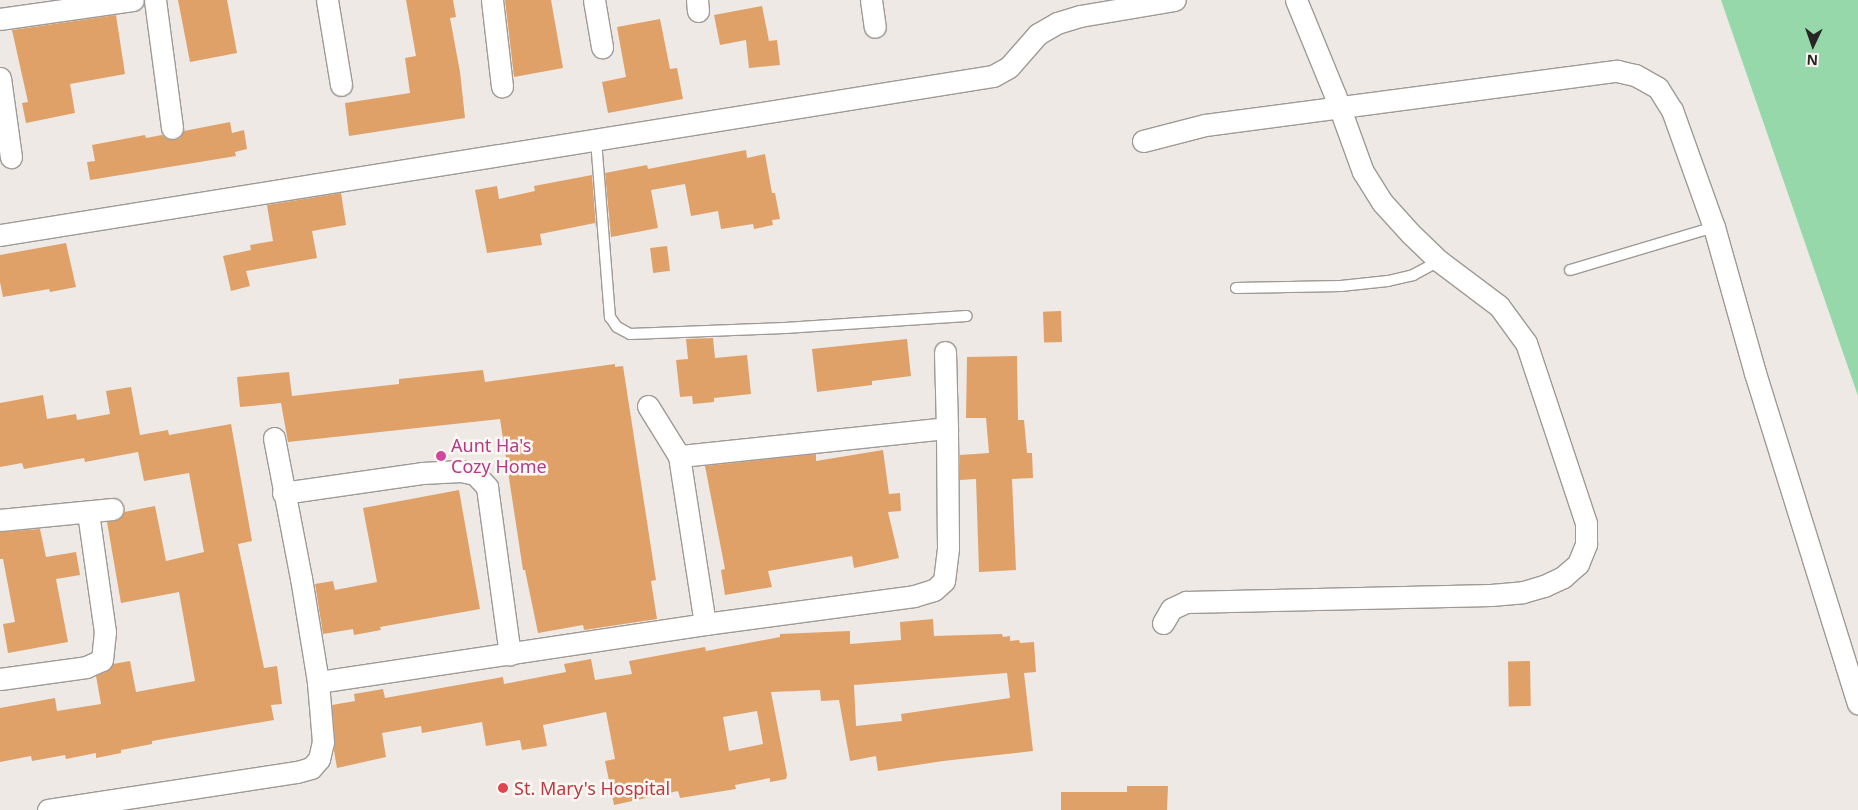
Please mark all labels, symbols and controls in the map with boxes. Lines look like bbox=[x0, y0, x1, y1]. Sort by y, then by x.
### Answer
north arrow bbox=[1788, 20, 1838, 70]
text: N bbox=[1806, 51, 1818, 70]
place label: Aunt Ha's Cozy Home bbox=[451, 435, 547, 478]
marker: Aunt Ha's Cozy Home bbox=[435, 450, 447, 462]
place label: St. Mary's Hospital bbox=[514, 777, 670, 799]
marker: St. Mary's Hospital bbox=[496, 781, 510, 795]

